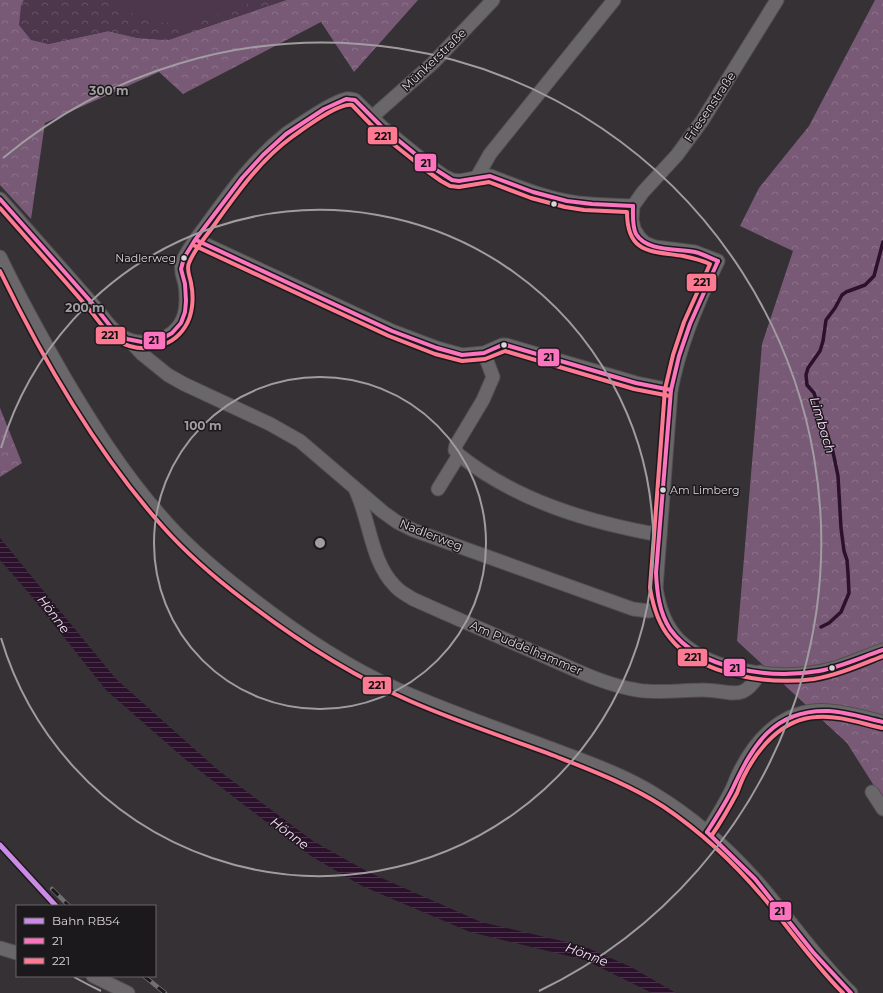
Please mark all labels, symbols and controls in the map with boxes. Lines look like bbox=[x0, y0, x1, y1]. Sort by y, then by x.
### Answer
street label: Münkerstraße bbox=[398, 25, 469, 94]
street label: Friesenstraße bbox=[681, 69, 739, 145]
text: 300 m bbox=[88, 83, 129, 98]
line badge: 221 bbox=[367, 126, 398, 145]
text: 221 bbox=[374, 129, 392, 143]
line badge: 21 bbox=[414, 153, 437, 172]
text: 21 bbox=[421, 156, 431, 170]
unlabelled marker bbox=[549, 199, 559, 209]
place label: Nadlerweg bbox=[115, 251, 176, 265]
marker: Nadlerweg bbox=[179, 253, 189, 263]
line badge: 221 bbox=[686, 273, 717, 292]
text: 221 bbox=[693, 275, 711, 289]
text: 200 m bbox=[65, 300, 105, 315]
line badge: 221 bbox=[95, 326, 126, 345]
text: 221 bbox=[101, 328, 119, 342]
line badge: 21 bbox=[143, 331, 166, 350]
text: 21 bbox=[149, 333, 159, 347]
unlabelled marker bbox=[499, 340, 509, 350]
line badge: 21 bbox=[537, 348, 560, 367]
text: 21 bbox=[544, 350, 554, 364]
water label: Limbach bbox=[807, 395, 839, 455]
text: 100 m bbox=[185, 418, 221, 433]
place label: Am Limberg bbox=[670, 483, 739, 497]
marker: Am Limberg bbox=[658, 485, 668, 495]
street label: Nadlerweg bbox=[398, 516, 465, 553]
centre of rings bbox=[313, 536, 327, 550]
water label: Hönne bbox=[34, 592, 74, 637]
street label: Am Puddelhammer bbox=[468, 617, 585, 678]
line badge: 221 bbox=[677, 648, 708, 667]
text: 221 bbox=[684, 650, 702, 664]
line badge: 21 bbox=[723, 658, 746, 677]
text: 21 bbox=[730, 661, 740, 675]
unlabelled marker bbox=[827, 663, 837, 673]
line badge: 221 bbox=[362, 676, 392, 695]
text: 221 bbox=[368, 678, 386, 692]
water label: Hönne bbox=[268, 813, 313, 853]
line badge: 21 bbox=[769, 901, 792, 921]
text: 21 bbox=[775, 904, 785, 918]
legend bbox=[16, 905, 156, 977]
text: Bahn RB54 bbox=[52, 913, 120, 928]
text: 21 bbox=[52, 933, 63, 948]
water label: Hönne bbox=[564, 939, 611, 969]
text: 221 bbox=[52, 953, 70, 968]

